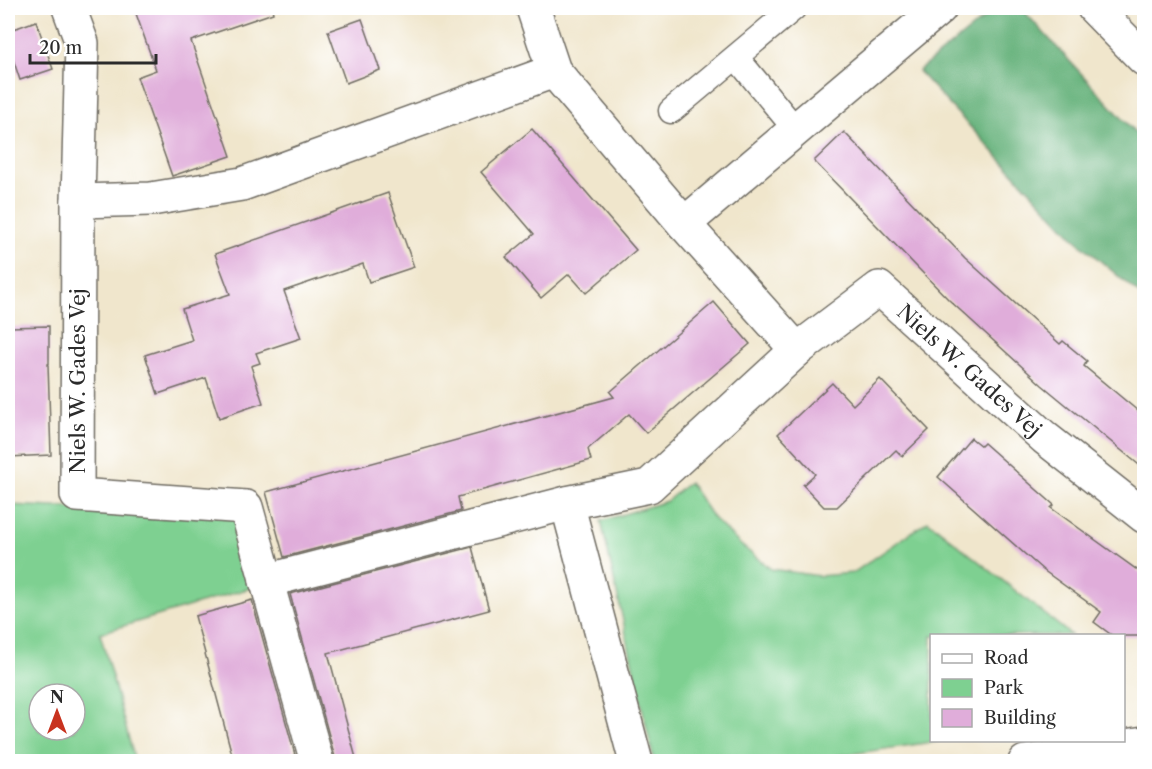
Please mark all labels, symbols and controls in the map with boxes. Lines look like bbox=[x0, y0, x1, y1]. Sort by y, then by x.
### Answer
scale bar bbox=[30, 27, 156, 65]
text: 20 m bbox=[39, 37, 83, 59]
street label: Niels W. Gades Vej bbox=[65, 288, 90, 474]
street label: Niels W. Gades Vej bbox=[893, 299, 1047, 442]
legend bbox=[930, 634, 1125, 742]
text: Road bbox=[984, 647, 1029, 669]
text: Park bbox=[984, 677, 1025, 699]
north arrow bbox=[27, 682, 87, 742]
text: N bbox=[50, 687, 64, 707]
text: Building bbox=[984, 707, 1056, 729]

